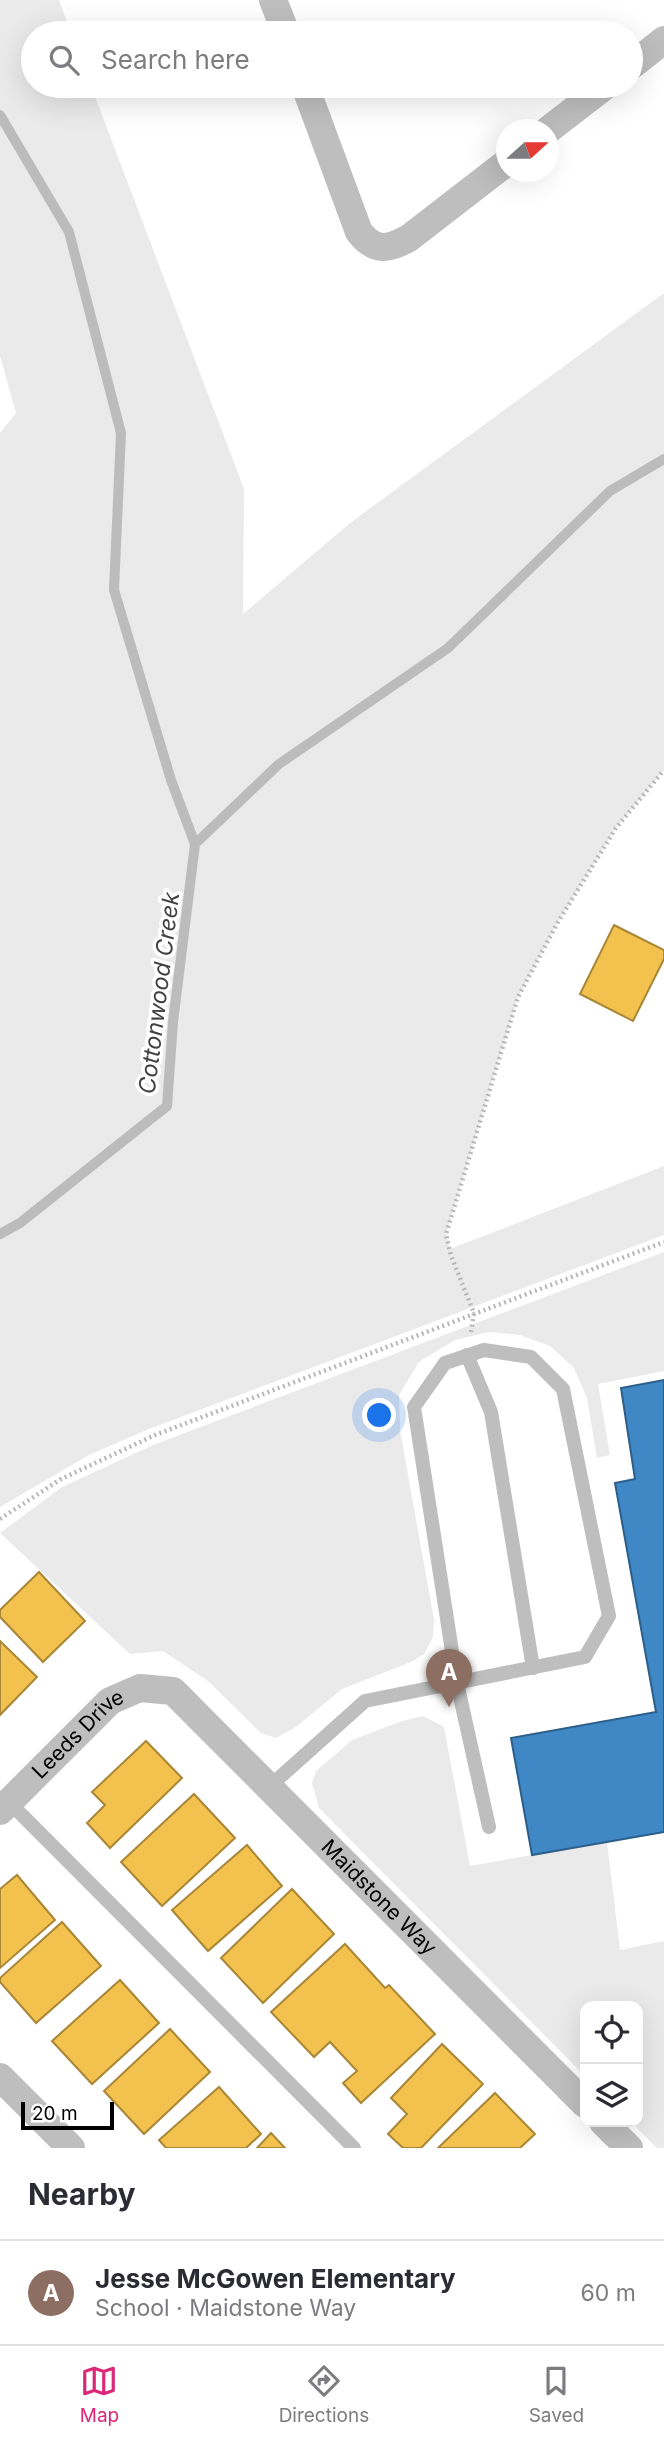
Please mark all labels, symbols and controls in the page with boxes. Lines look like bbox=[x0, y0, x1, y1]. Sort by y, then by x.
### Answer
search box bbox=[21, 21, 643, 98]
icon: search bbox=[45, 41, 83, 79]
text: Search here bbox=[101, 44, 250, 75]
north arrow bbox=[496, 119, 559, 182]
water label: Cottonwood Creek bbox=[133, 890, 185, 1095]
your location bbox=[362, 1398, 396, 1432]
pin: A bbox=[426, 1649, 472, 1707]
street label: Leeds Drive bbox=[27, 1684, 127, 1784]
street label: Maidstone Way bbox=[317, 1834, 442, 1960]
map controls bbox=[580, 2001, 643, 2127]
button: locate bbox=[580, 2001, 643, 2064]
button: layers bbox=[580, 2064, 643, 2127]
scale bar bbox=[21, 2099, 114, 2131]
text: 20 m bbox=[32, 2102, 78, 2125]
text: Nearby bbox=[28, 2176, 136, 2212]
text: Jesse McGowen Elementary bbox=[95, 2263, 456, 2294]
text: A bbox=[42, 2279, 60, 2307]
text: 60 m bbox=[581, 2279, 636, 2307]
text: School · Maidstone Way bbox=[95, 2294, 356, 2322]
tab: Map bbox=[80, 2362, 119, 2427]
tab: Directions bbox=[279, 2362, 369, 2427]
tab: Saved bbox=[529, 2362, 584, 2427]

